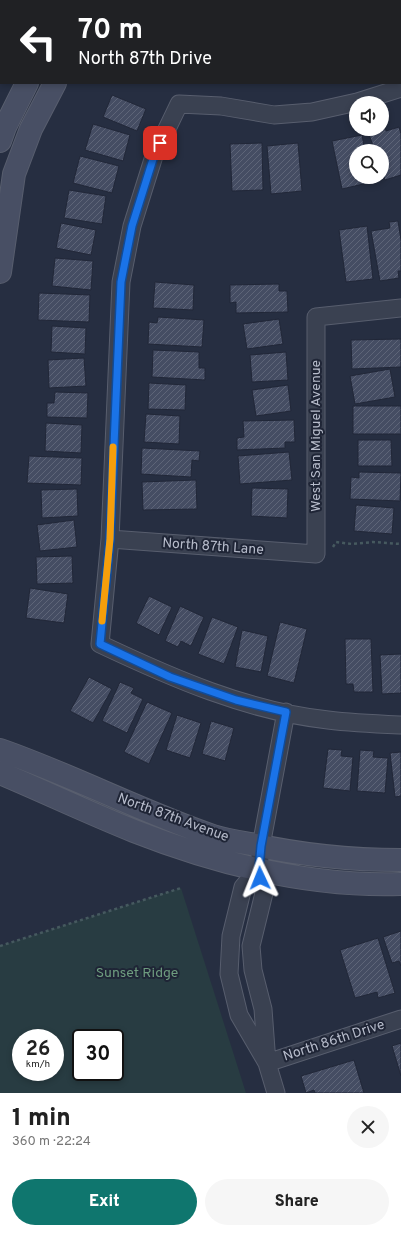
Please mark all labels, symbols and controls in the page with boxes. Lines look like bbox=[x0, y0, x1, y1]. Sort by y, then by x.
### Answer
text: 70 m bbox=[78, 13, 143, 49]
icon: left bbox=[12, 16, 64, 68]
text: North 87th Drive bbox=[78, 48, 212, 71]
map controls bbox=[349, 96, 389, 184]
button: sound bbox=[349, 96, 389, 136]
pin bbox=[143, 126, 177, 160]
icon: arrive bbox=[149, 132, 171, 154]
button: search bbox=[349, 144, 389, 184]
street label: West San Miguel Avenue bbox=[308, 360, 325, 512]
street label: North 87th Lane bbox=[162, 535, 264, 559]
street label: North 87th Avenue bbox=[115, 790, 231, 846]
position arrow bbox=[239, 857, 281, 899]
park label: Sunset Ridge bbox=[96, 965, 178, 982]
street label: North 86th Drive bbox=[281, 1017, 387, 1065]
speed limit sign: 30 bbox=[72, 1029, 124, 1081]
text: 26 bbox=[26, 1037, 50, 1063]
text: km/h bbox=[26, 1058, 50, 1071]
text: 1 min bbox=[12, 1104, 71, 1134]
button: close bbox=[347, 1106, 389, 1148]
text: 360 m · 22:24 bbox=[12, 1134, 91, 1150]
button: Exit bbox=[12, 1179, 197, 1225]
button: Share bbox=[205, 1179, 389, 1225]

